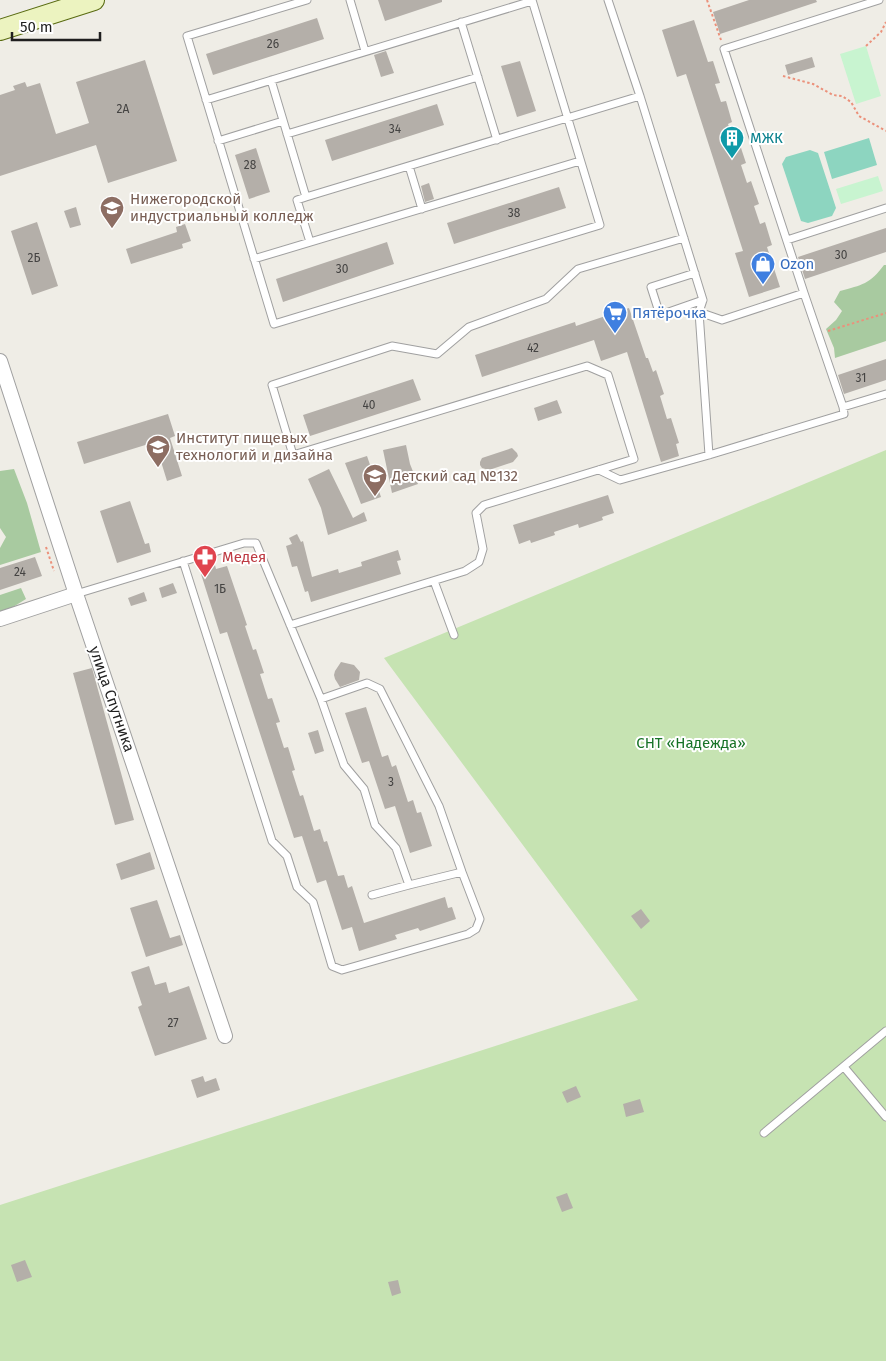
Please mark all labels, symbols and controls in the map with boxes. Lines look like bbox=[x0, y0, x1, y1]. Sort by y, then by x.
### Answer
scale bar bbox=[12, 10, 100, 42]
text: 50 m bbox=[20, 18, 53, 36]
house number: 26 bbox=[267, 37, 279, 51]
house number: 2А bbox=[117, 102, 130, 116]
house number: 34 bbox=[389, 122, 402, 136]
building icon: МЖК bbox=[719, 125, 745, 159]
place label: МЖК bbox=[750, 129, 783, 147]
house number: 28 bbox=[244, 158, 257, 172]
place label: Нижегородской индустриальный колледж bbox=[130, 190, 314, 225]
school or university icon: Нижегородской индустриальный колледж bbox=[99, 195, 125, 229]
house number: 38 bbox=[508, 206, 521, 220]
house number: 30 bbox=[835, 248, 848, 262]
house number: 2Б bbox=[28, 251, 40, 265]
shop icon: Ozon bbox=[750, 251, 776, 285]
place label: Ozon bbox=[780, 255, 814, 273]
house number: 30 bbox=[336, 262, 349, 276]
supermarket icon: Пятёрочка bbox=[602, 300, 628, 334]
place label: Пятёрочка bbox=[632, 304, 707, 322]
house number: 42 bbox=[527, 341, 539, 355]
house number: 31 bbox=[856, 371, 866, 385]
house number: 40 bbox=[362, 398, 376, 412]
place label: Институт пищевых технологий и дизайна bbox=[176, 429, 333, 464]
school or university icon: Институт пищевых технологий и дизайна bbox=[145, 434, 171, 468]
school or university icon: Детский сад №132 bbox=[362, 463, 388, 497]
place label: Детский сад №132 bbox=[391, 467, 518, 485]
pharmacy icon: Медея bbox=[192, 544, 218, 578]
place label: Медея bbox=[222, 548, 266, 566]
house number: 24 bbox=[14, 565, 27, 579]
house number: 1Б bbox=[214, 582, 226, 596]
street label: улица Спутника bbox=[85, 644, 139, 754]
park label: СНТ «Надежда» bbox=[636, 734, 746, 752]
house number: 3 bbox=[388, 775, 394, 789]
house number: 27 bbox=[167, 1016, 179, 1030]

